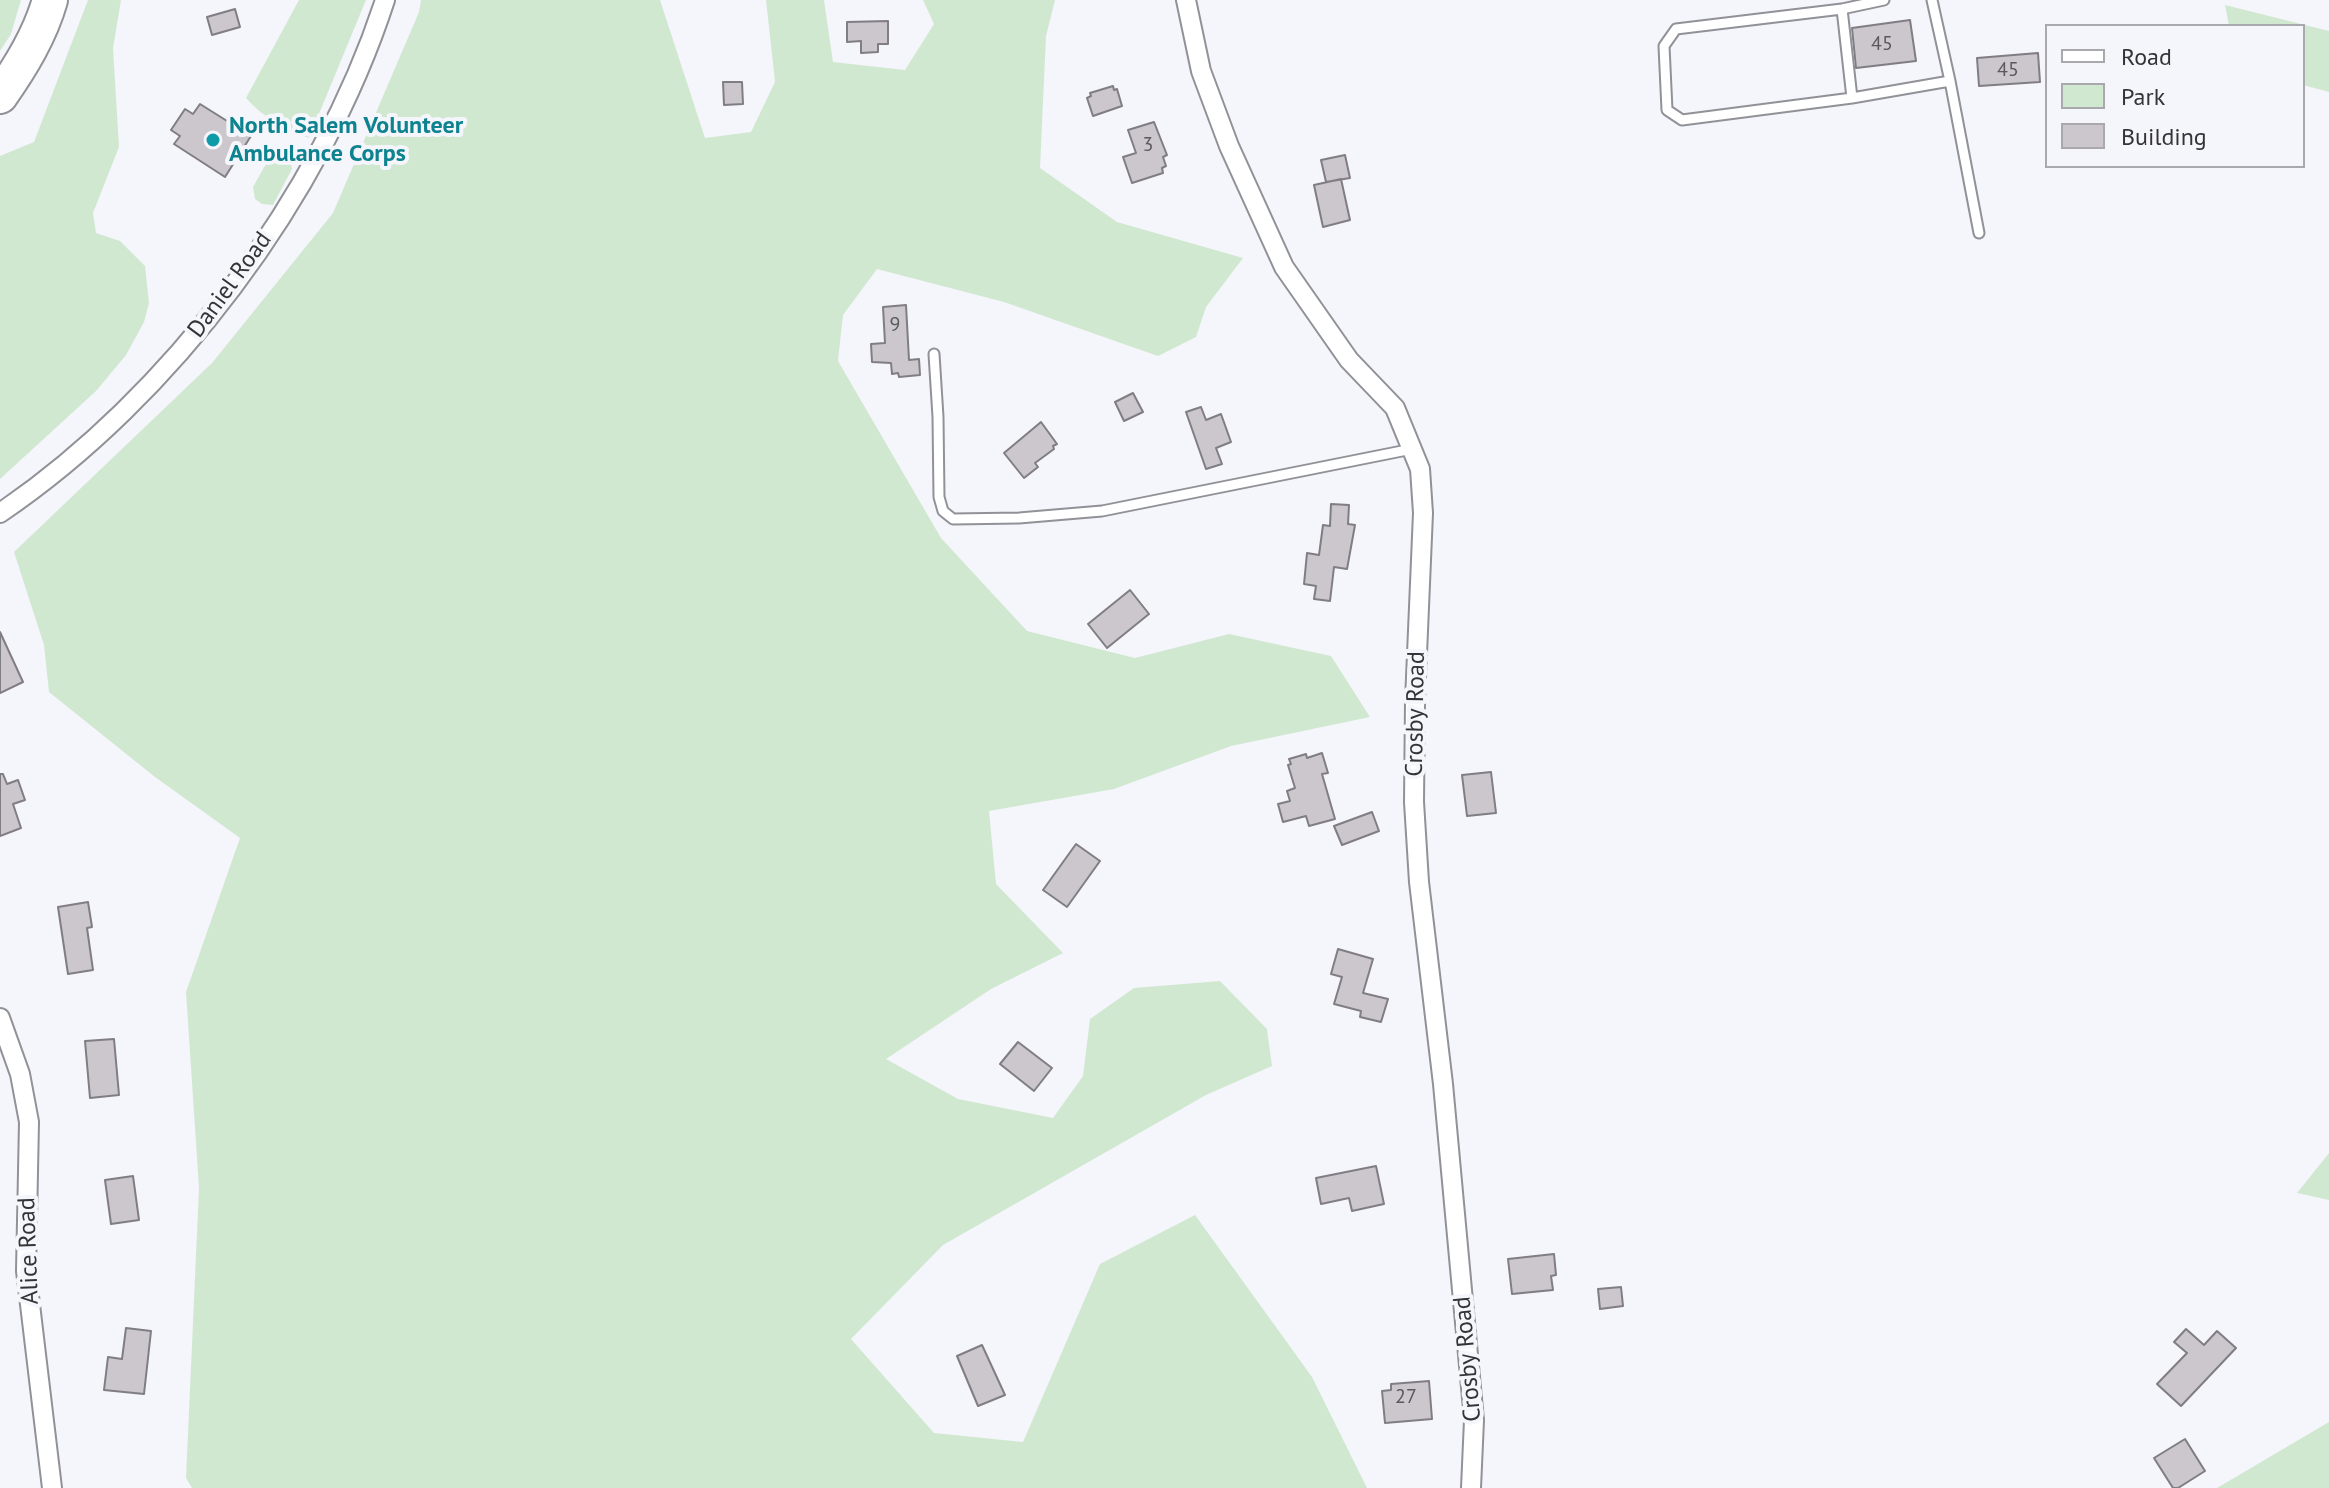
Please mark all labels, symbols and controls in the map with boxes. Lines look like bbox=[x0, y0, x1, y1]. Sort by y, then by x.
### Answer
legend bbox=[2045, 24, 2305, 168]
house number: 45 bbox=[1871, 32, 1893, 56]
text: Road bbox=[2121, 41, 2172, 72]
house number: 45 bbox=[1997, 58, 2019, 82]
text: Park bbox=[2121, 81, 2165, 112]
place label: North Salem Volunteer Ambulance Corps bbox=[229, 112, 463, 168]
text: Building bbox=[2121, 121, 2207, 152]
marker: North Salem Volunteer Ambulance Corps bbox=[204, 131, 222, 149]
house number: 3 bbox=[1143, 133, 1153, 157]
street label: Daniel Road bbox=[182, 227, 278, 343]
house number: 9 bbox=[890, 313, 900, 337]
street label: Crosby Road bbox=[1401, 651, 1431, 777]
street label: Alice Road bbox=[13, 1197, 45, 1305]
street label: Crosby Road bbox=[1448, 1295, 1488, 1423]
house number: 27 bbox=[1395, 1385, 1417, 1409]

